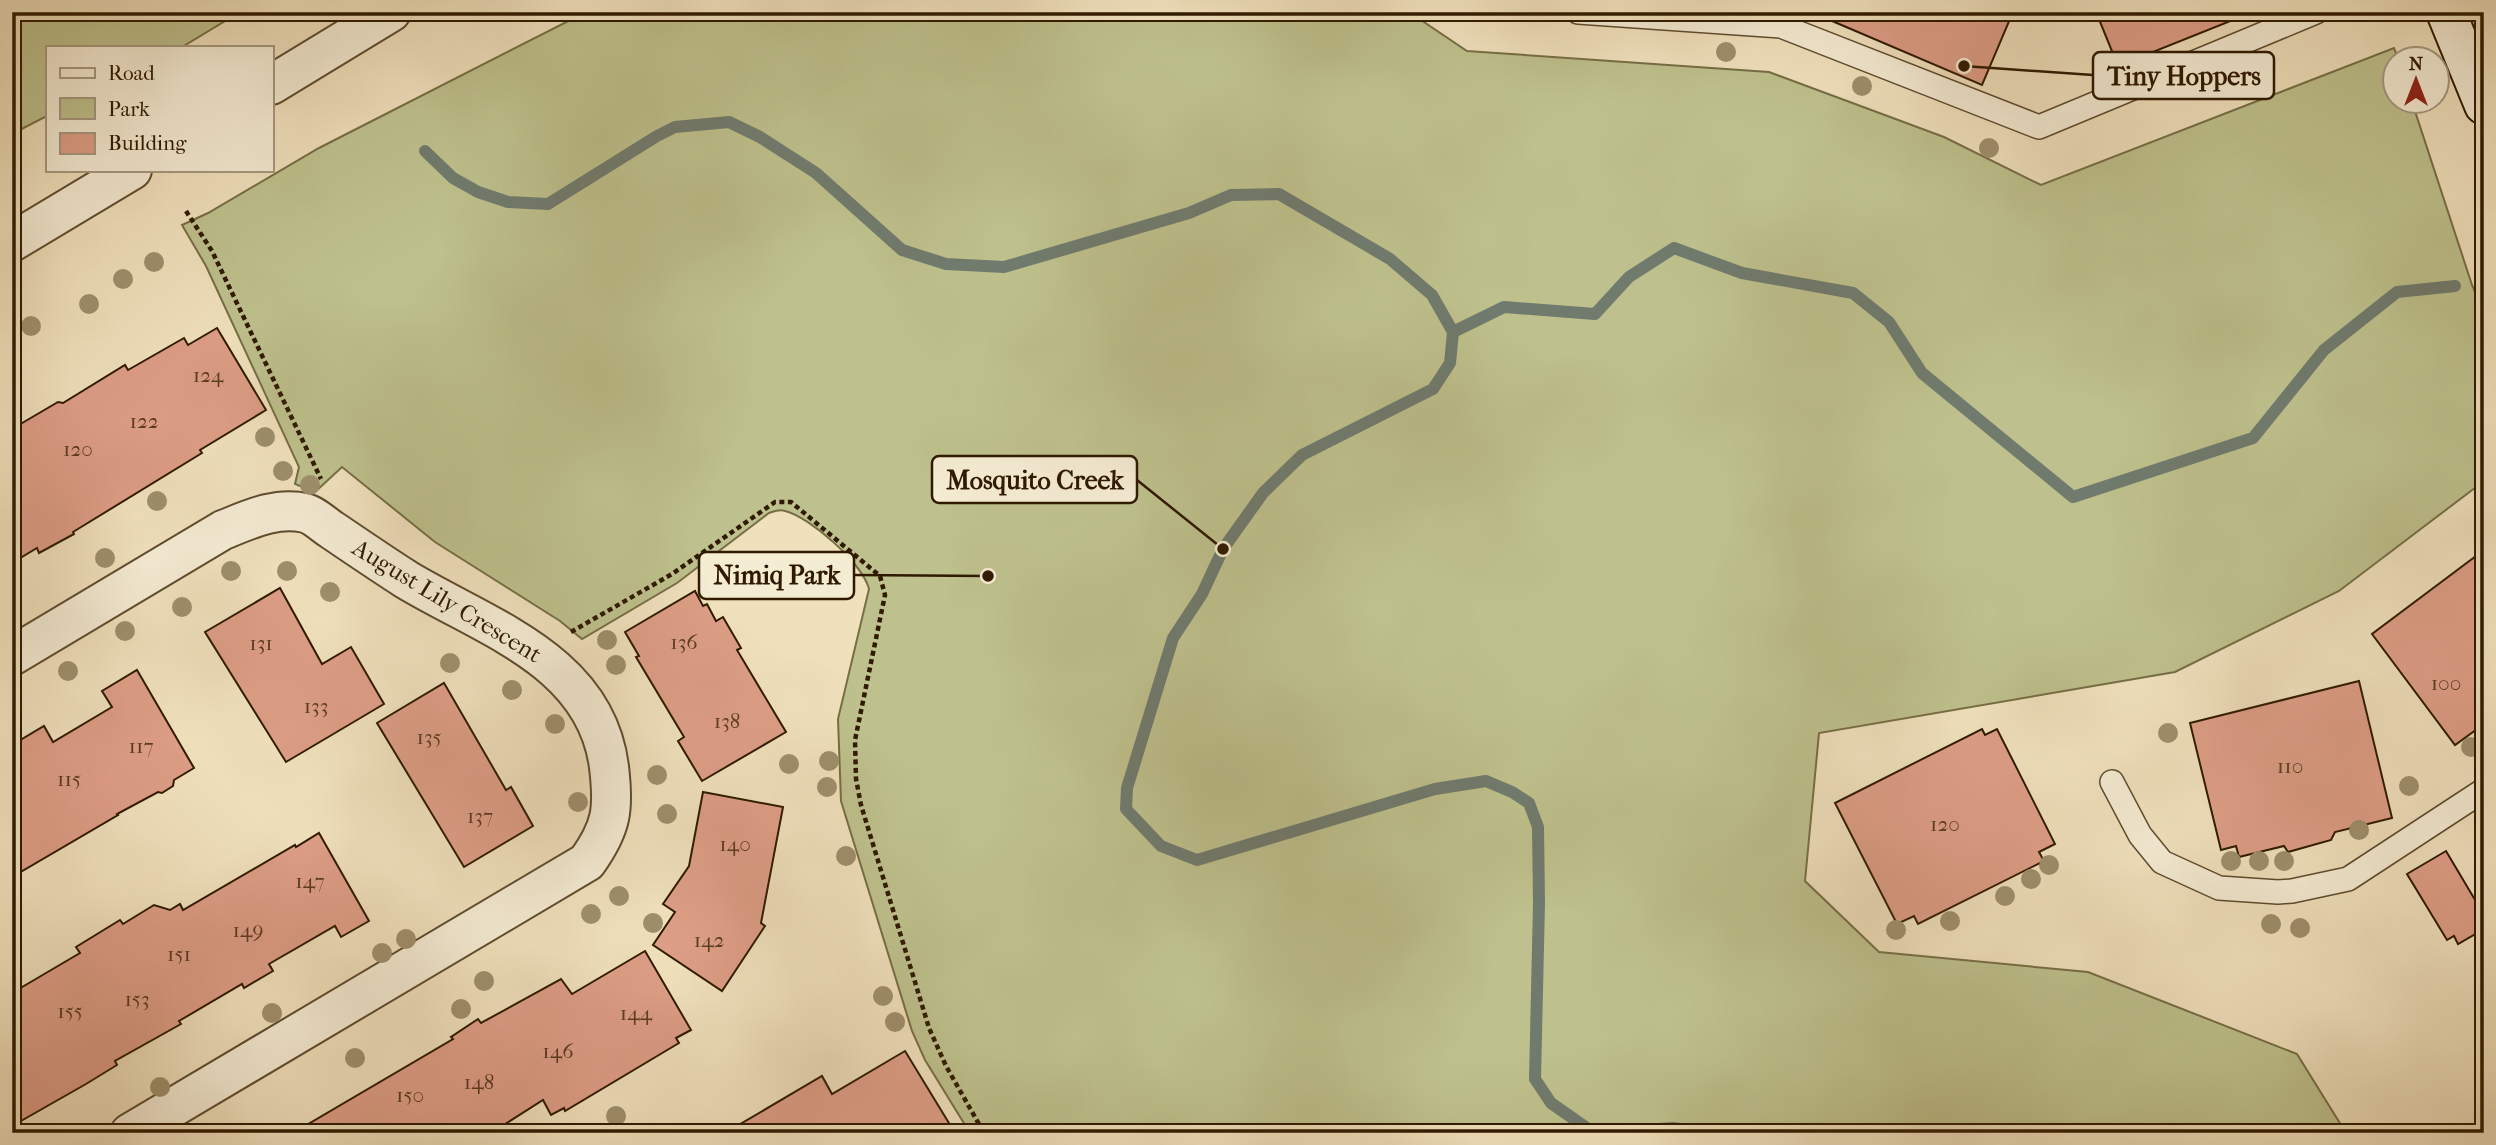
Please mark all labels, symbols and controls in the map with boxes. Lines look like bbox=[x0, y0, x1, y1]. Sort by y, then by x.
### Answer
legend bbox=[46, 46, 273, 172]
north arrow bbox=[2380, 46, 2450, 116]
callout: Tiny Hoppers bbox=[2093, 52, 2274, 99]
text: N bbox=[2409, 53, 2424, 75]
text: Road bbox=[108, 61, 155, 85]
text: Tiny Hoppers bbox=[2106, 61, 2261, 92]
text: Park bbox=[108, 97, 150, 121]
text: Building bbox=[108, 131, 187, 155]
house number: 124 bbox=[193, 363, 224, 387]
house number: 122 bbox=[129, 409, 159, 433]
house number: 120 bbox=[63, 437, 93, 461]
callout: Mosquito Creek bbox=[932, 456, 1137, 503]
text: Mosquito Creek bbox=[946, 465, 1125, 496]
street label: August Lily Crescent bbox=[347, 533, 547, 669]
callout: Nimiq Park bbox=[699, 552, 854, 599]
text: Nimiq Park bbox=[714, 560, 842, 591]
house number: 136 bbox=[670, 630, 698, 654]
house number: 131 bbox=[249, 631, 273, 655]
house number: 100 bbox=[2431, 671, 2461, 695]
house number: 133 bbox=[304, 694, 328, 718]
house number: 138 bbox=[714, 709, 740, 733]
house number: 135 bbox=[416, 725, 442, 749]
house number: 117 bbox=[128, 734, 154, 758]
house number: 110 bbox=[2277, 754, 2303, 778]
house number: 115 bbox=[57, 767, 81, 791]
house number: 137 bbox=[467, 804, 493, 828]
house number: 120 bbox=[1930, 812, 1960, 836]
house number: 140 bbox=[719, 832, 751, 856]
house number: 147 bbox=[295, 869, 325, 893]
house number: 149 bbox=[233, 918, 263, 942]
house number: 142 bbox=[694, 928, 725, 952]
house number: 151 bbox=[167, 942, 191, 966]
house number: 153 bbox=[124, 987, 150, 1011]
house number: 155 bbox=[57, 999, 83, 1023]
house number: 144 bbox=[620, 1001, 653, 1025]
house number: 146 bbox=[542, 1039, 574, 1063]
house number: 148 bbox=[464, 1070, 494, 1094]
house number: 150 bbox=[396, 1083, 424, 1107]

